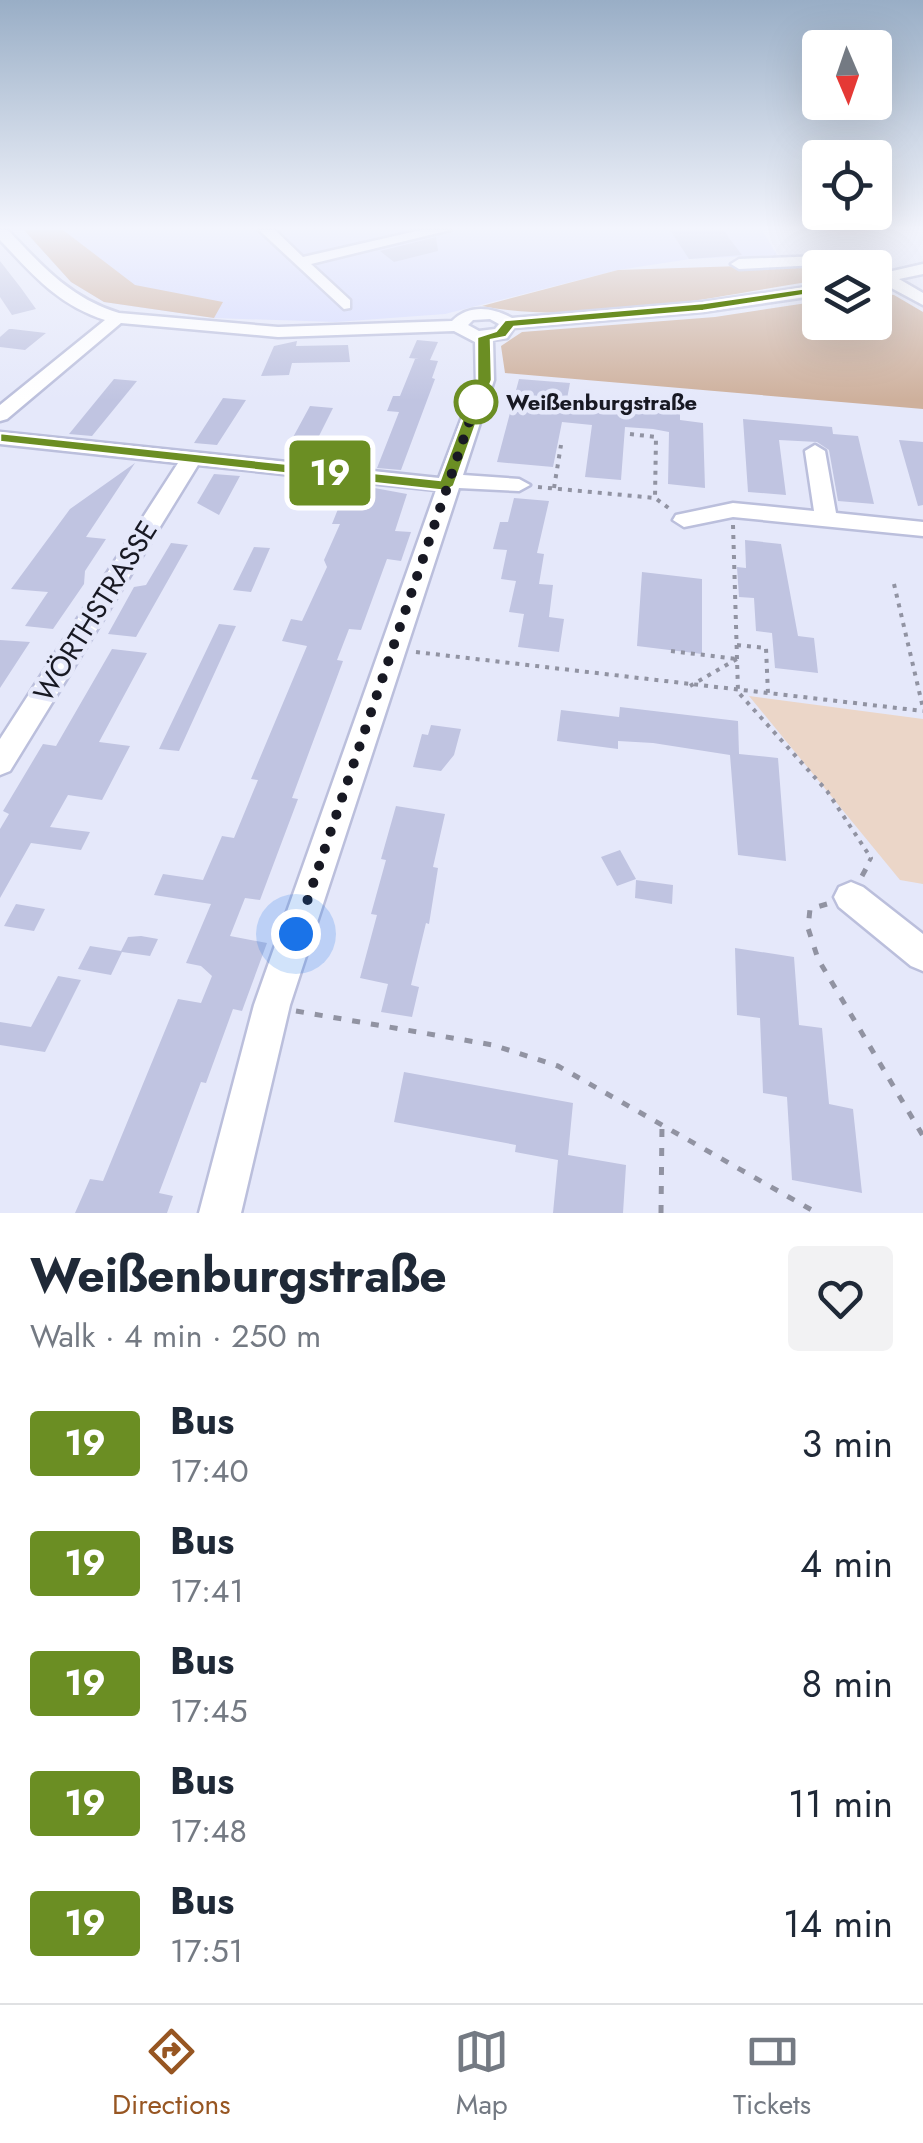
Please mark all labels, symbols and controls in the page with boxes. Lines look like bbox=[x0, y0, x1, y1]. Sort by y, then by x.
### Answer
north arrow bbox=[802, 30, 892, 120]
map controls bbox=[802, 30, 892, 340]
button: locate bbox=[802, 140, 892, 230]
button: layers bbox=[802, 250, 892, 340]
marker: Weißenburgstraße bbox=[455, 381, 497, 423]
place label: Weißenburgstraße bbox=[506, 386, 697, 418]
line badge: 19 bbox=[285, 440, 375, 506]
text: 19 bbox=[309, 448, 351, 498]
street label: WÖRTHSTRASSE bbox=[23, 513, 168, 710]
your location bbox=[271, 909, 321, 959]
text: Weißenburgstraße bbox=[30, 1241, 447, 1310]
button: heart bbox=[788, 1246, 893, 1351]
text: Walk · 4 min · 250 m bbox=[30, 1313, 321, 1359]
text: Bus bbox=[170, 1393, 234, 1448]
text: 3 min bbox=[801, 1416, 893, 1471]
text: 19 bbox=[64, 1418, 106, 1468]
text: 17:40 bbox=[170, 1448, 249, 1494]
text: Bus bbox=[170, 1513, 234, 1568]
text: 4 min bbox=[800, 1536, 893, 1591]
text: 19 bbox=[64, 1538, 106, 1588]
text: 17:41 bbox=[170, 1568, 244, 1614]
text: Bus bbox=[170, 1633, 234, 1688]
text: 8 min bbox=[801, 1656, 893, 1711]
text: 19 bbox=[64, 1658, 106, 1708]
text: 17:45 bbox=[170, 1688, 248, 1734]
text: Bus bbox=[170, 1753, 234, 1808]
text: 11 min bbox=[788, 1776, 893, 1831]
text: 19 bbox=[64, 1778, 106, 1828]
text: 17:48 bbox=[170, 1808, 247, 1854]
text: Bus bbox=[170, 1873, 234, 1928]
text: 14 min bbox=[783, 1896, 893, 1951]
text: 19 bbox=[64, 1898, 106, 1948]
text: 17:51 bbox=[170, 1928, 243, 1974]
tab: Directions bbox=[112, 2024, 230, 2125]
tab: Map bbox=[454, 2024, 509, 2125]
tab: Tickets bbox=[733, 2024, 811, 2125]

